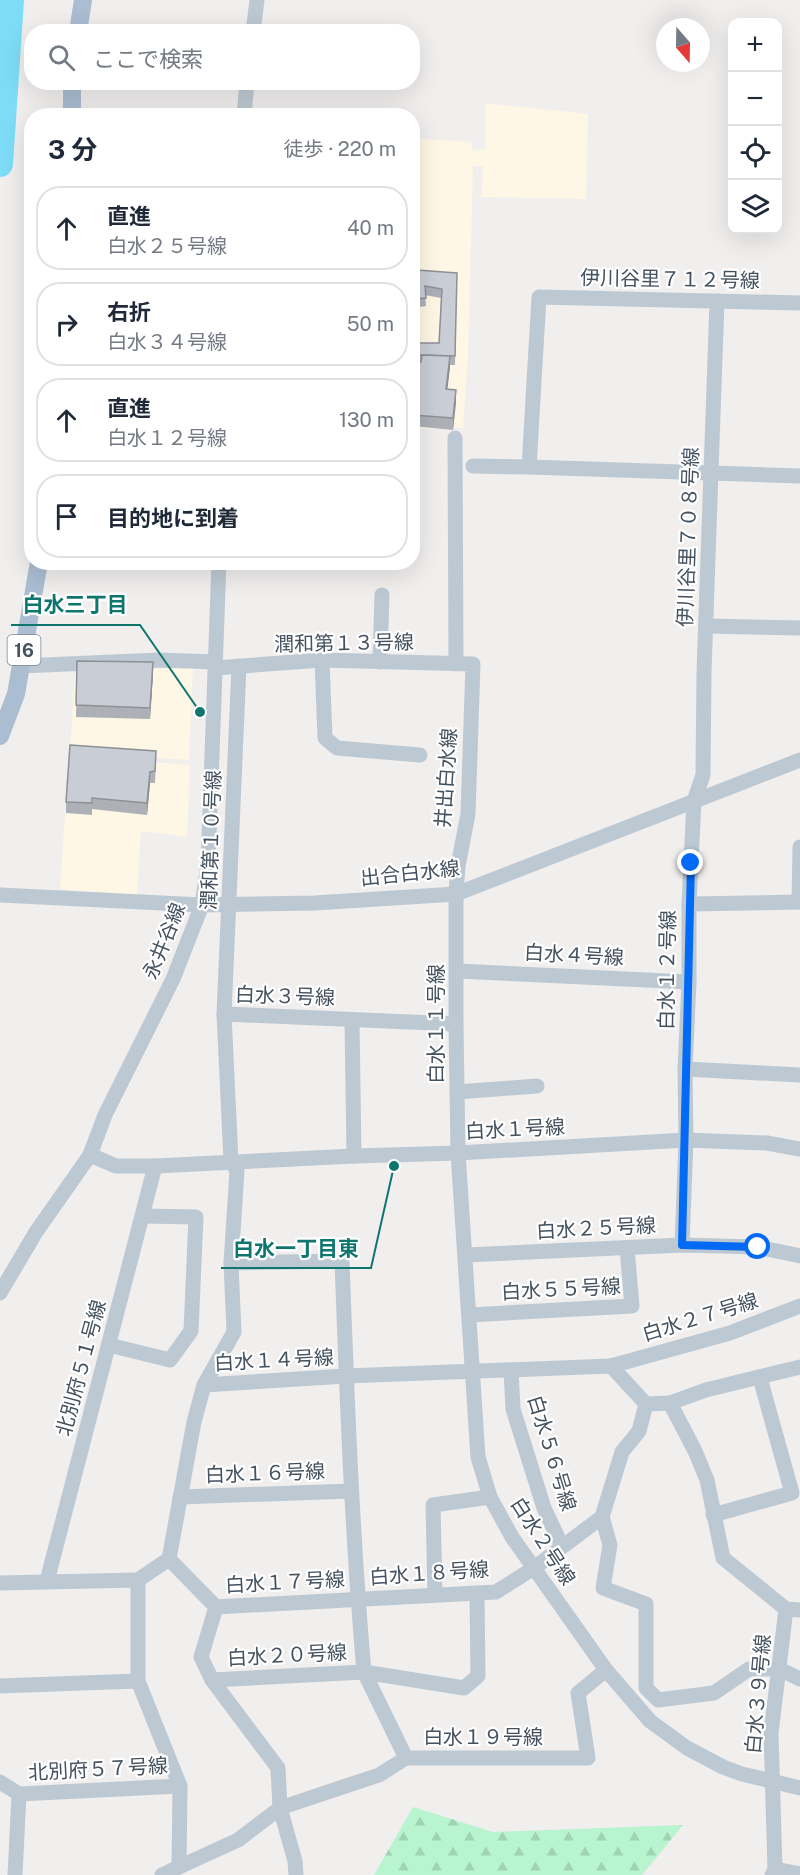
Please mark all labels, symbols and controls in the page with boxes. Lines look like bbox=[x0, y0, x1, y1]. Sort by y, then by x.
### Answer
north arrow bbox=[656, 18, 710, 72]
map controls bbox=[728, 18, 782, 234]
button: + bbox=[728, 18, 782, 72]
search box bbox=[24, 24, 420, 90]
icon: search bbox=[45, 41, 78, 74]
text: ここで検索 bbox=[93, 46, 203, 72]
button: − bbox=[728, 72, 782, 126]
button: locate bbox=[728, 126, 782, 180]
text: 3 分 bbox=[48, 134, 97, 165]
text: 徒歩 · 220 m bbox=[284, 137, 396, 161]
button: layers bbox=[728, 180, 782, 234]
text: 直進 bbox=[107, 203, 151, 229]
icon: ahead bbox=[50, 212, 83, 245]
text: 40 m bbox=[347, 216, 394, 240]
text: 白水２５号線 bbox=[107, 234, 227, 258]
street label: 伊川谷里７１２号線 bbox=[580, 265, 760, 293]
text: 右折 bbox=[107, 299, 151, 325]
icon: right bbox=[50, 308, 83, 341]
text: 50 m bbox=[347, 312, 394, 336]
text: 白水３４号線 bbox=[107, 330, 227, 354]
text: 直進 bbox=[107, 395, 151, 421]
icon: ahead bbox=[50, 404, 83, 437]
text: 130 m bbox=[339, 408, 394, 432]
text: 白水１２号線 bbox=[107, 426, 227, 450]
street label: 伊川谷里７０８号線 bbox=[673, 447, 703, 627]
icon: arrive bbox=[50, 500, 83, 533]
text: 目的地に到着 bbox=[107, 505, 239, 531]
callout: 白水三丁目 bbox=[11, 586, 140, 625]
text: 白水三丁目 bbox=[23, 592, 128, 617]
street label: 潤和第１３号線 bbox=[274, 630, 414, 656]
road number: 16 bbox=[8, 635, 40, 665]
street label: 井出白水線 bbox=[431, 727, 461, 829]
street label: 潤和第１０号線 bbox=[197, 770, 225, 910]
route end bbox=[677, 849, 703, 875]
street label: 出合白水線 bbox=[359, 856, 461, 890]
street label: 永井谷線 bbox=[138, 899, 190, 983]
street label: 白水１２号線 bbox=[654, 910, 680, 1030]
street label: 白水４号線 bbox=[523, 940, 625, 970]
street label: 白水１１号線 bbox=[424, 964, 448, 1084]
street label: 白水３号線 bbox=[235, 982, 335, 1010]
street label: 白水１号線 bbox=[464, 1114, 566, 1144]
street label: 白水２５号線 bbox=[535, 1213, 657, 1243]
callout: 白水一丁目東 bbox=[221, 1229, 371, 1268]
route start bbox=[744, 1233, 770, 1259]
text: 白水一丁目東 bbox=[233, 1236, 359, 1261]
street label: 白水５５号線 bbox=[500, 1274, 622, 1304]
street label: 白水２７号線 bbox=[639, 1288, 761, 1346]
street label: 北別府５１号線 bbox=[51, 1297, 111, 1439]
street label: 白水１４号線 bbox=[213, 1345, 335, 1375]
street label: 白水５６号線 bbox=[523, 1392, 581, 1514]
street label: 白水１６号線 bbox=[205, 1459, 325, 1487]
street label: 白水２号線 bbox=[506, 1493, 580, 1589]
street label: 白水１８号線 bbox=[368, 1557, 490, 1589]
street label: 白水１７号線 bbox=[224, 1567, 346, 1597]
street label: 白水３９号線 bbox=[741, 1633, 775, 1755]
street label: 白水２０号線 bbox=[226, 1640, 348, 1670]
street label: 白水１９号線 bbox=[423, 1725, 543, 1749]
street label: 北別府５７号線 bbox=[27, 1753, 169, 1785]

